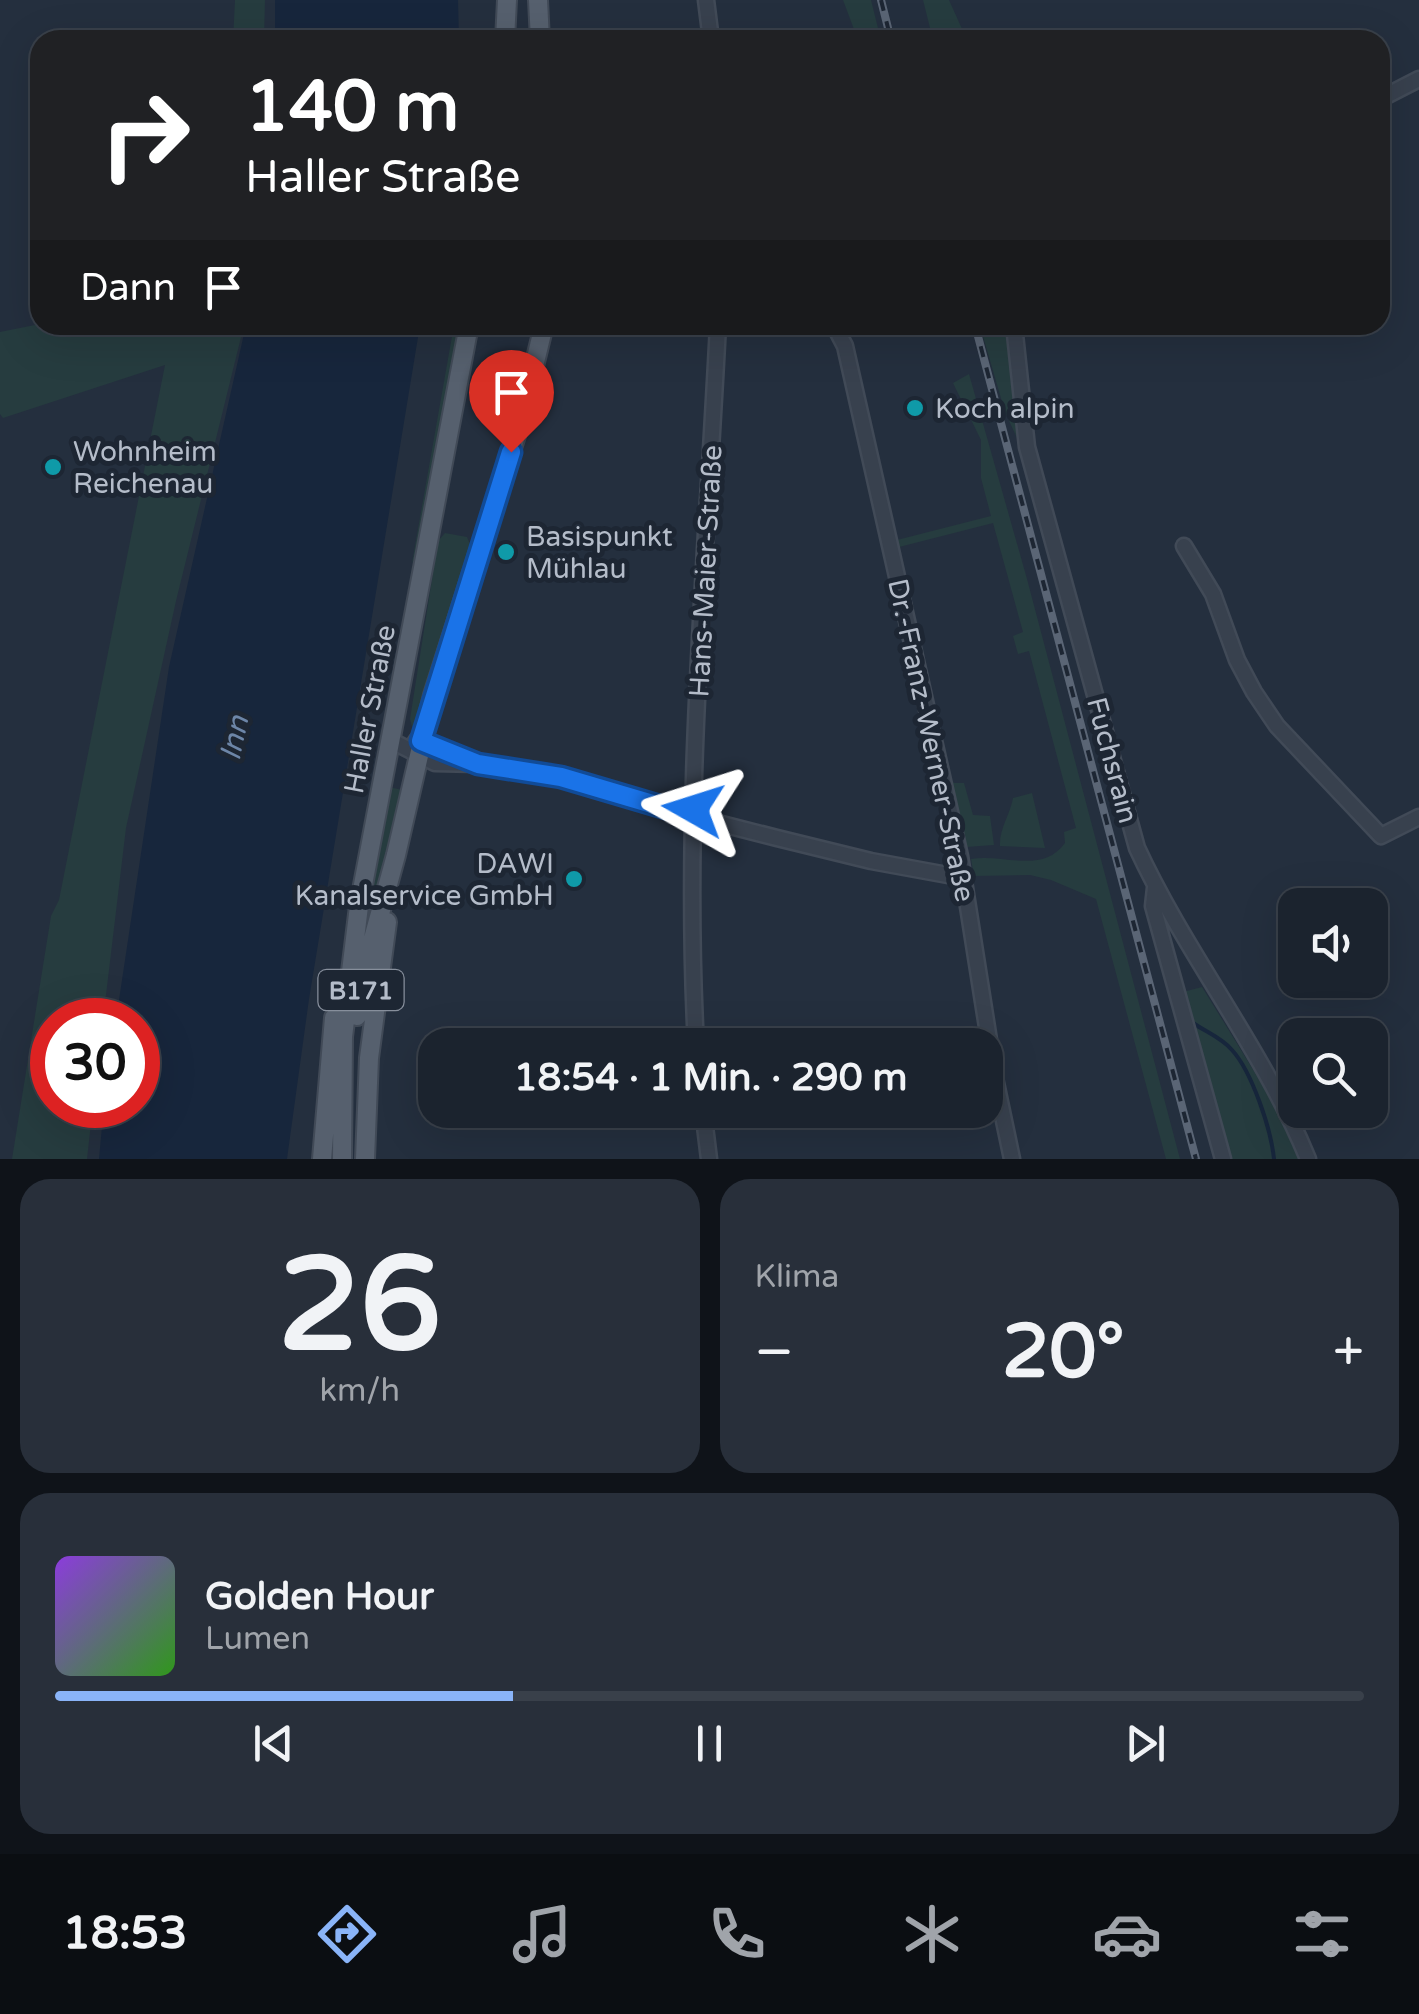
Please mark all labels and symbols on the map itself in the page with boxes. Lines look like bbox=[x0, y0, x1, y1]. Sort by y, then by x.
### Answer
pin bbox=[469, 350, 554, 453]
place label: Koch alpin bbox=[935, 392, 1074, 426]
marker: Koch alpin bbox=[904, 397, 926, 419]
place label: Wohnheim Reichenau bbox=[73, 435, 217, 501]
street label: Hans-Maier-Straße bbox=[682, 444, 730, 698]
marker: Wohnheim Reichenau bbox=[42, 456, 64, 478]
place label: Basispunkt Mühlau bbox=[526, 520, 673, 586]
marker: Basispunkt Mühlau bbox=[495, 541, 517, 563]
street label: Dr.-Franz-Werner-Straße bbox=[880, 576, 982, 905]
street label: Haller Straße bbox=[337, 622, 403, 797]
street label: Fuchsrain bbox=[1079, 694, 1145, 827]
water label: Inn bbox=[212, 712, 257, 764]
position arrow bbox=[641, 757, 745, 861]
place label: DAWI Kanalservice GmbH bbox=[295, 847, 554, 913]
marker: DAWI Kanalservice GmbH bbox=[563, 868, 585, 890]
road number: B171 bbox=[318, 970, 404, 1010]
speed limit sign: 30 bbox=[30, 998, 160, 1128]

